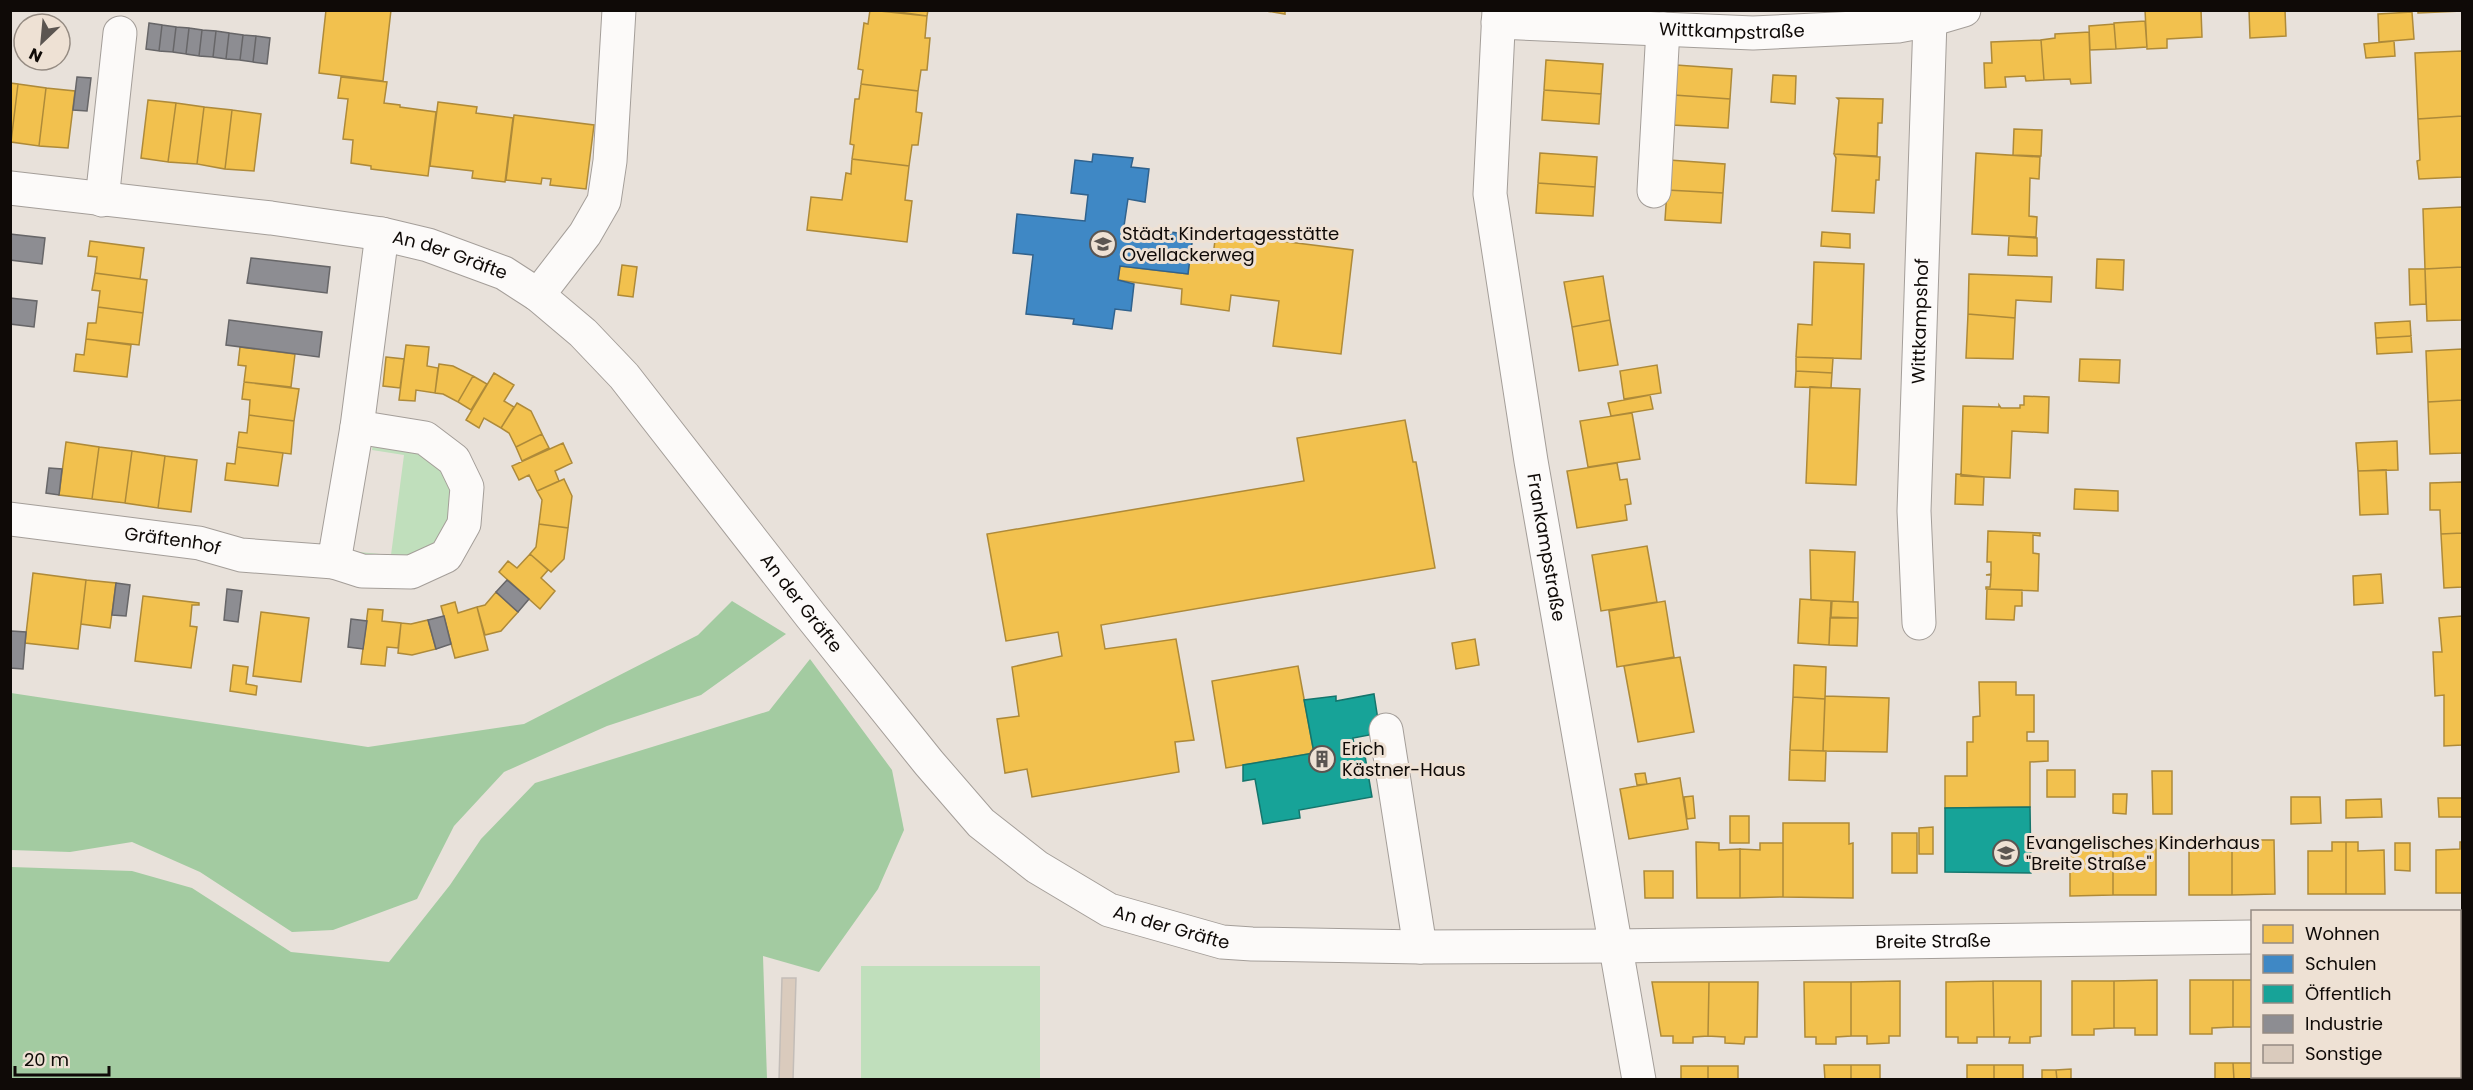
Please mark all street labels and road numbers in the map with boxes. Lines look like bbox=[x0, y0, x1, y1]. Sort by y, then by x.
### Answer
street label: Wittkampstraße bbox=[1659, 16, 1805, 45]
street label: An der Gräfte bbox=[390, 224, 511, 285]
street label: Wittkampshof bbox=[1905, 258, 1934, 384]
street label: Frankampstraße bbox=[1521, 471, 1572, 623]
street label: Gräftenhof bbox=[123, 521, 224, 561]
street label: An der Gräfte bbox=[755, 548, 849, 658]
street label: An der Gräfte bbox=[1110, 899, 1230, 954]
street label: Breite Straße bbox=[1875, 928, 1991, 954]

